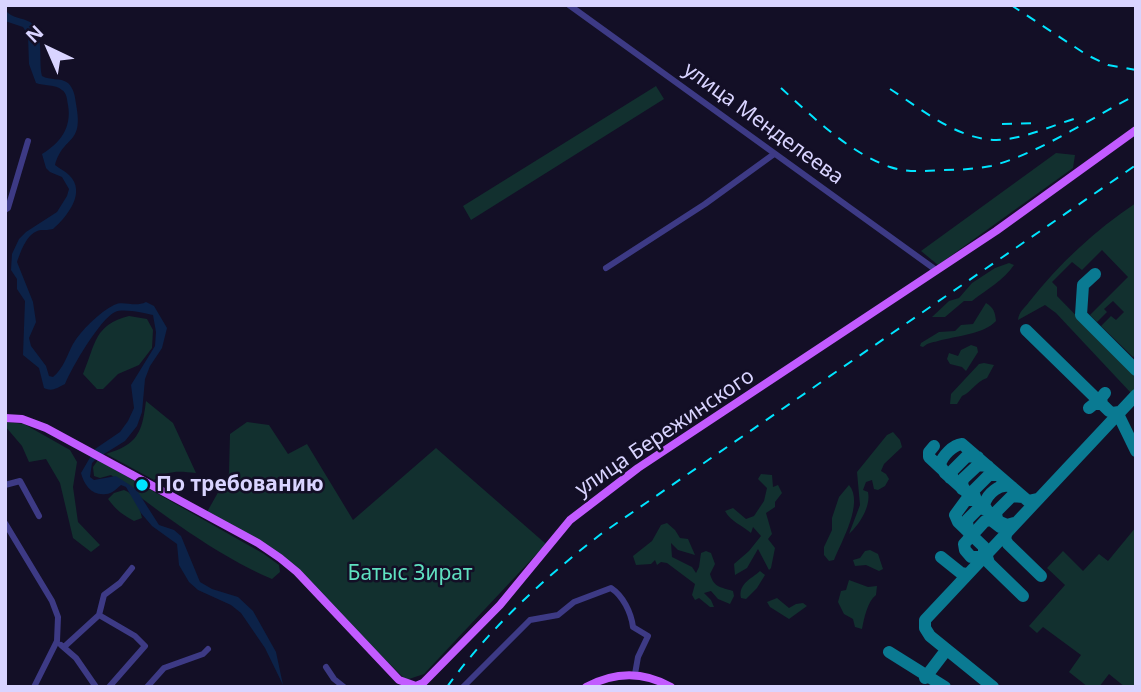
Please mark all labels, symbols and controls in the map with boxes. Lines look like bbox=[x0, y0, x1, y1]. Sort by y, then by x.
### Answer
north arrow bbox=[14, 14, 84, 84]
text: N bbox=[20, 19, 49, 49]
street label: улица Менделеева bbox=[678, 57, 848, 191]
street label: улица Бережинского bbox=[571, 364, 759, 502]
place label: По требованию bbox=[156, 472, 324, 498]
marker: По требованию bbox=[134, 477, 150, 493]
park label: Батыс Зират bbox=[347, 561, 473, 587]

